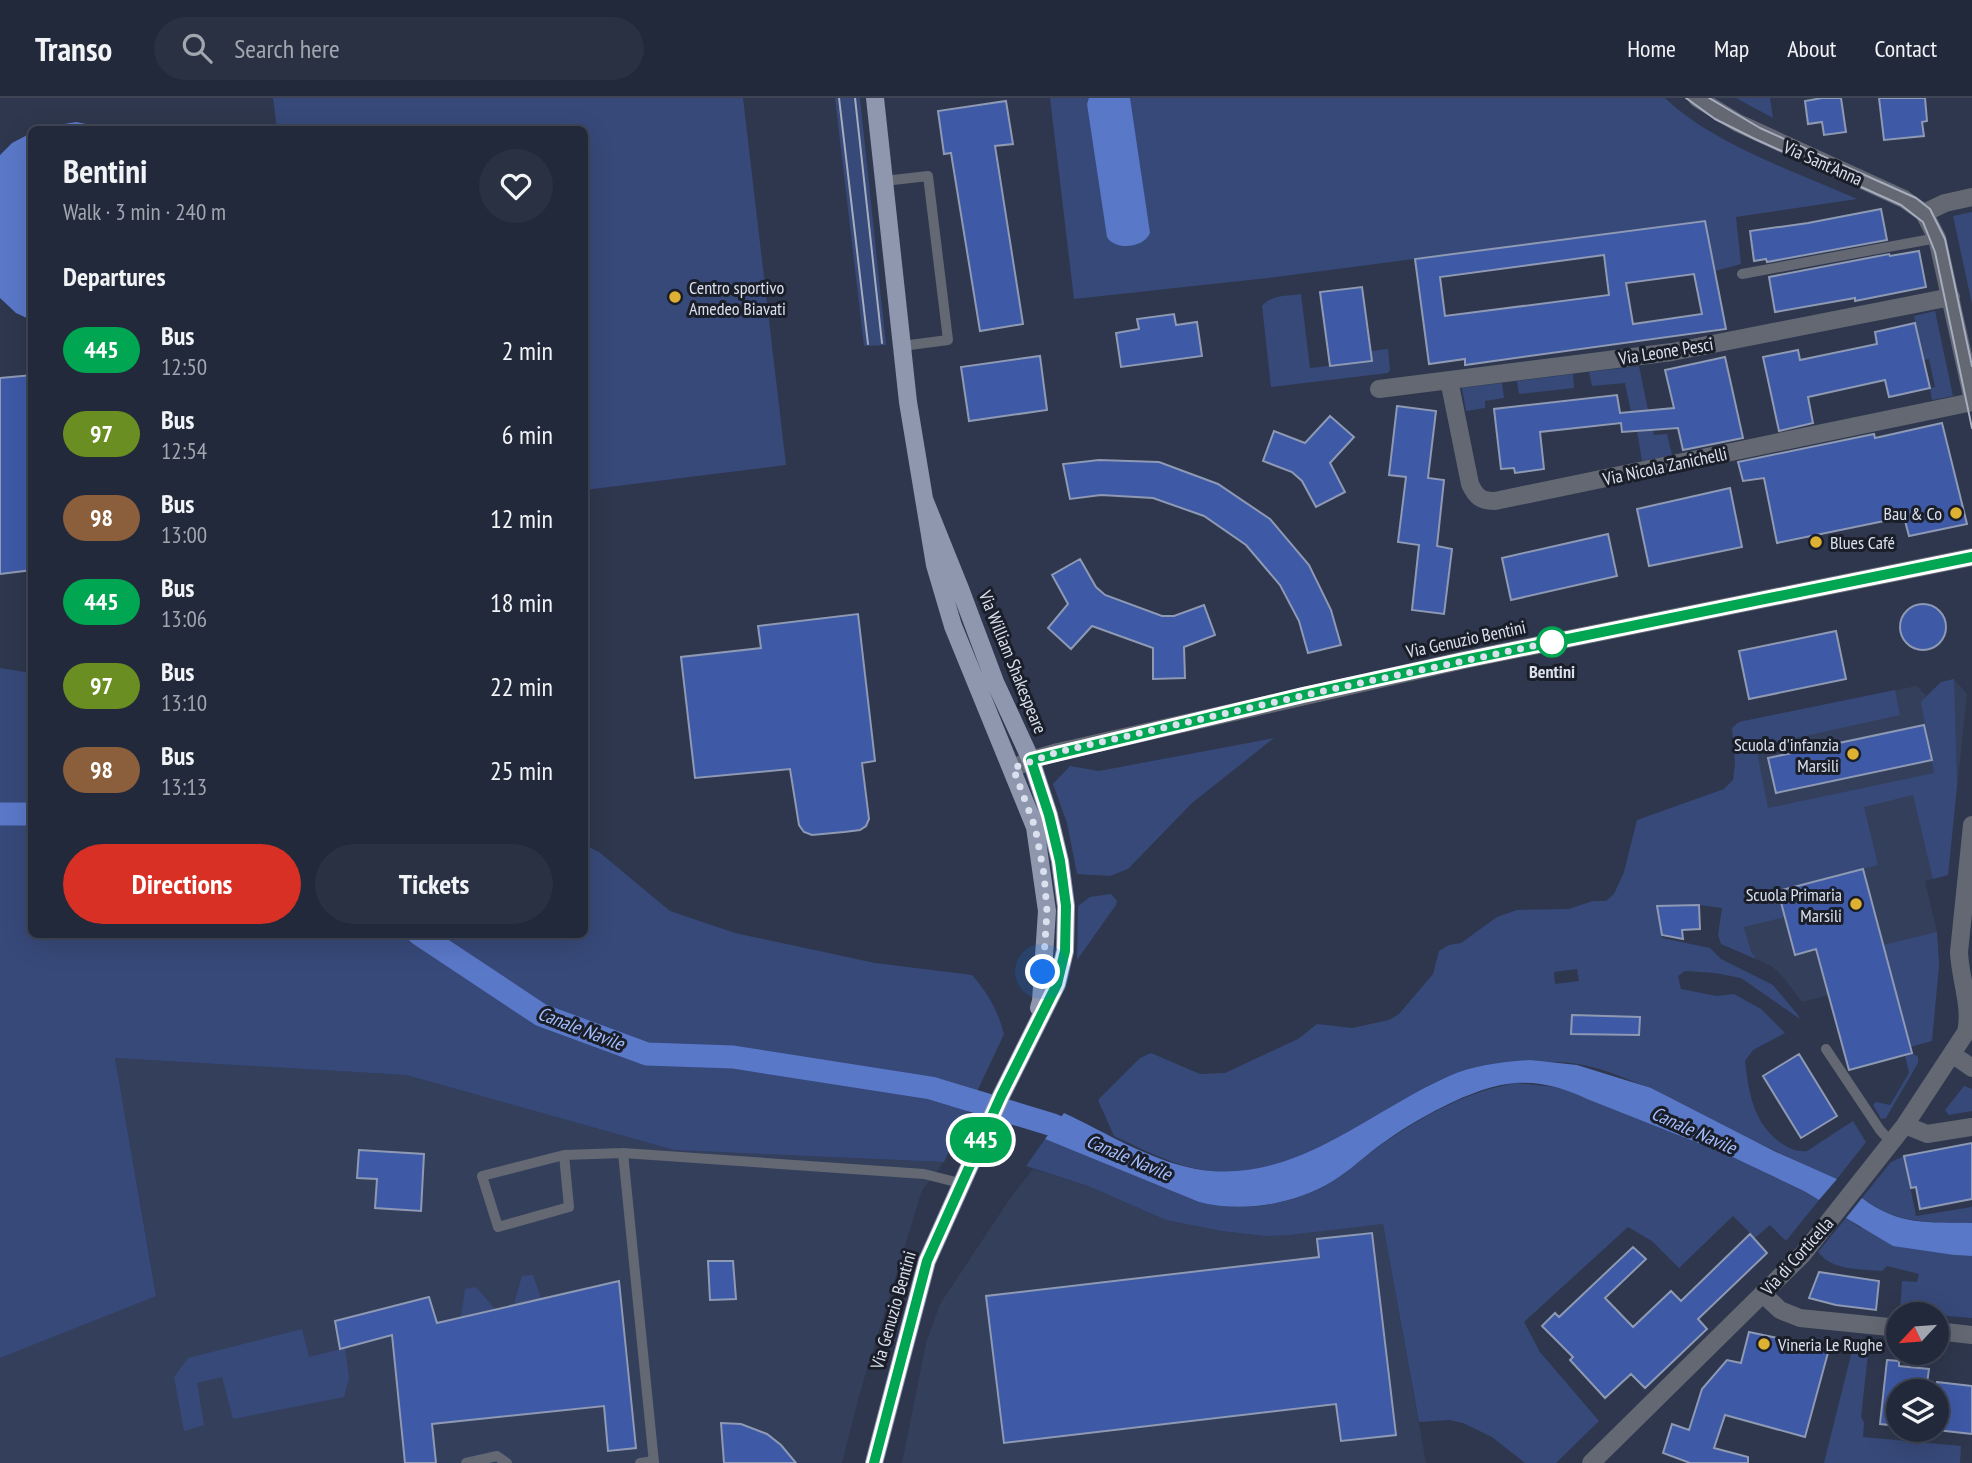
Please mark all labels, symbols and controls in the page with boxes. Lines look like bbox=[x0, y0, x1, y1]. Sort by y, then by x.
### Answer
search box bbox=[154, 17, 644, 80]
text: Transo bbox=[35, 27, 112, 70]
icon: search bbox=[178, 29, 216, 67]
text: Search here bbox=[234, 32, 340, 65]
text: Home bbox=[1627, 33, 1676, 64]
text: Map bbox=[1714, 33, 1749, 64]
text: About bbox=[1787, 33, 1836, 64]
text: Contact bbox=[1874, 33, 1937, 64]
street label: Via Sant'Anna bbox=[1779, 135, 1866, 191]
text: Bentini bbox=[63, 149, 147, 192]
button: heart bbox=[479, 149, 553, 223]
text: Walk · 3 min · 240 m bbox=[63, 197, 226, 226]
text: Departures bbox=[63, 260, 166, 293]
place label: Centro sportivo Amedeo Biavati bbox=[689, 276, 786, 320]
marker: Centro sportivo Amedeo Biavati bbox=[667, 289, 683, 305]
text: Bus bbox=[161, 319, 194, 352]
street label: Via Leone Pesci bbox=[1616, 332, 1715, 370]
text: 445 bbox=[84, 334, 119, 365]
text: 2 min bbox=[502, 334, 553, 367]
text: 12:50 bbox=[161, 352, 207, 381]
text: Bus bbox=[161, 403, 194, 436]
text: 97 bbox=[90, 418, 113, 449]
text: 6 min bbox=[502, 418, 553, 451]
text: 12:54 bbox=[161, 436, 207, 465]
street label: Via Nicola Zanichelli bbox=[1600, 442, 1729, 491]
text: Bus bbox=[161, 487, 194, 520]
text: 98 bbox=[90, 502, 113, 533]
text: 12 min bbox=[490, 502, 553, 535]
place label: Bau & Co bbox=[1884, 502, 1942, 525]
marker: Bau & Co bbox=[1948, 505, 1964, 521]
text: 13:00 bbox=[161, 520, 207, 549]
place label: Blues Café bbox=[1830, 531, 1895, 554]
marker: Blues Café bbox=[1808, 534, 1824, 550]
text: Bus bbox=[161, 571, 194, 604]
text: 445 bbox=[84, 586, 119, 617]
text: 18 min bbox=[490, 586, 553, 619]
street label: Via William Shakespeare bbox=[973, 586, 1052, 737]
text: 13:06 bbox=[161, 604, 207, 633]
street label: Via Genuzio Bentini bbox=[1403, 615, 1528, 663]
marker: Bentini bbox=[1537, 627, 1567, 657]
text: Bus bbox=[161, 655, 194, 688]
place label: Bentini bbox=[1529, 660, 1575, 683]
text: 97 bbox=[90, 670, 113, 701]
text: 22 min bbox=[490, 670, 553, 703]
text: 13:10 bbox=[161, 688, 207, 717]
place label: Scuola d'infanzia Marsili bbox=[1734, 733, 1839, 777]
text: Bus bbox=[161, 739, 194, 772]
marker: Scuola d'infanzia Marsili bbox=[1845, 746, 1861, 762]
text: 98 bbox=[90, 754, 113, 785]
text: 25 min bbox=[490, 754, 553, 787]
text: 13:13 bbox=[161, 772, 207, 801]
button: Directions bbox=[63, 844, 301, 924]
button: Tickets bbox=[315, 844, 553, 924]
place label: Scuola Primaria Marsili bbox=[1746, 883, 1842, 927]
marker: Scuola Primaria Marsili bbox=[1848, 896, 1864, 912]
your location bbox=[1025, 954, 1060, 989]
water label: Canale Navile bbox=[535, 1001, 628, 1056]
water label: Canale Navile bbox=[1648, 1101, 1741, 1160]
line badge: 445 bbox=[941, 1117, 1021, 1163]
text: 445 bbox=[964, 1124, 998, 1155]
water label: Canale Navile bbox=[1083, 1128, 1176, 1186]
street label: Via di Corticella bbox=[1755, 1212, 1838, 1301]
street label: Via Genuzio Bentini bbox=[865, 1248, 921, 1373]
north arrow bbox=[1886, 1302, 1950, 1365]
map controls bbox=[1886, 1302, 1949, 1442]
place label: Vineria Le Rughe bbox=[1777, 1333, 1883, 1356]
marker: Vineria Le Rughe bbox=[1756, 1336, 1772, 1352]
button: layers bbox=[1886, 1379, 1949, 1442]

